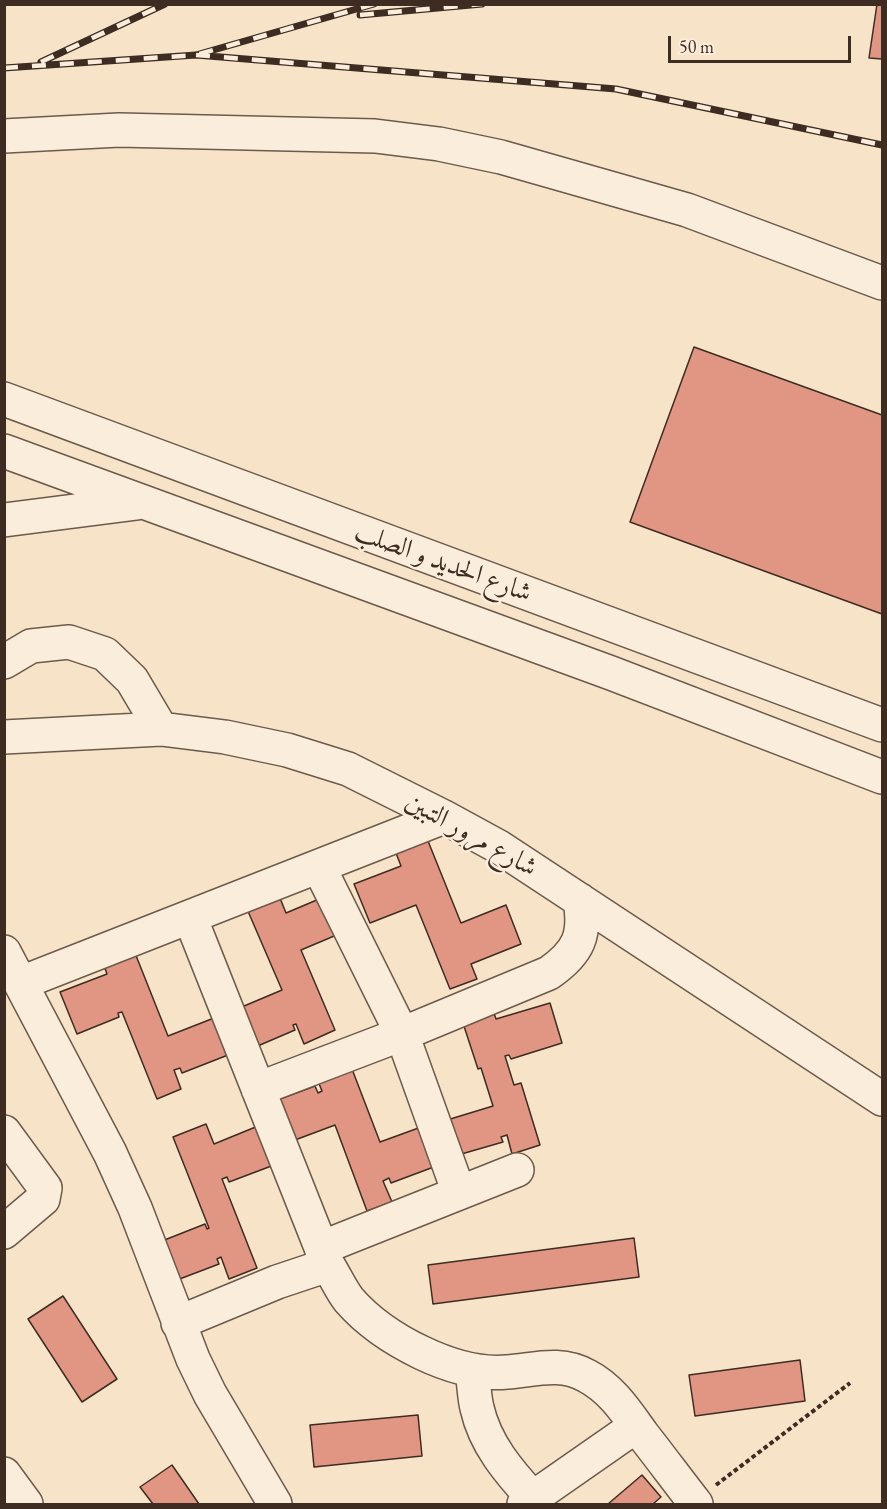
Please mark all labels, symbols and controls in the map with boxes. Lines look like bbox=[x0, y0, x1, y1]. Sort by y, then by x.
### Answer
scale bar bbox=[671, 24, 854, 62]
text: 50 m bbox=[679, 35, 714, 58]
street label: شارع الحديد و الصلب bbox=[350, 516, 536, 610]
street label: شارع مرور التبين bbox=[399, 786, 543, 884]

